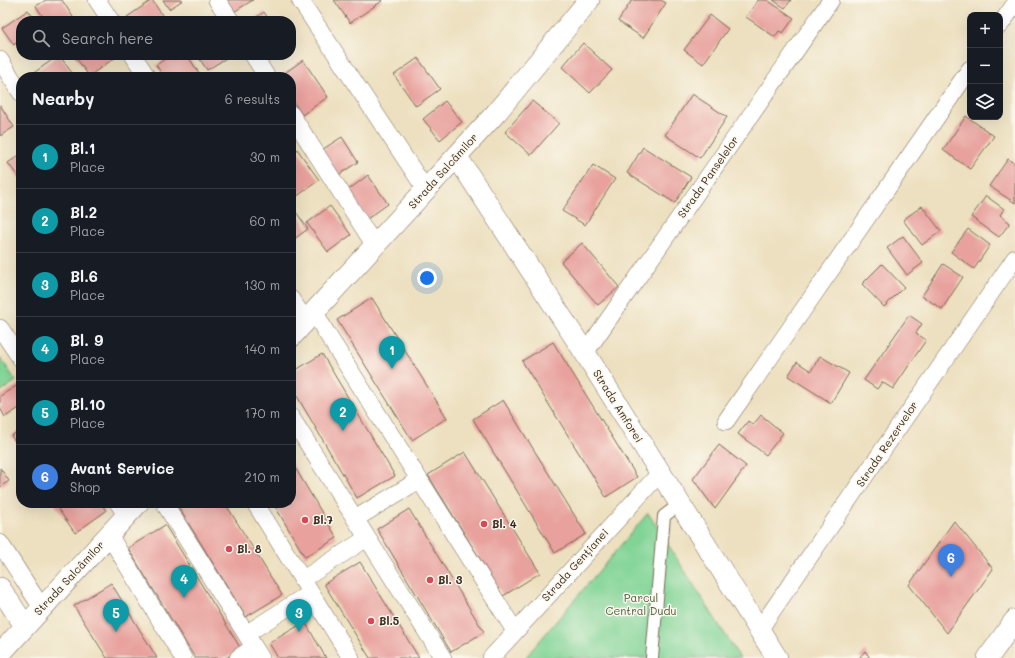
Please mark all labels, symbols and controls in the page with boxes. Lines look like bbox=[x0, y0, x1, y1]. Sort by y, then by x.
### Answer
map controls bbox=[967, 12, 1003, 120]
button: + bbox=[967, 12, 1003, 48]
search box bbox=[16, 16, 296, 60]
icon: search bbox=[30, 27, 52, 49]
text: Search here bbox=[62, 28, 153, 48]
button: − bbox=[967, 48, 1003, 84]
button: layers bbox=[967, 84, 1003, 120]
text: Nearby bbox=[32, 87, 94, 109]
text: 6 results bbox=[225, 90, 280, 107]
street label: Strada Salcâmilor bbox=[405, 130, 481, 212]
street label: Strada Panselelor bbox=[674, 133, 742, 221]
text: Bl.1 bbox=[70, 138, 95, 158]
text: 1 bbox=[42, 148, 48, 165]
text: 30 m bbox=[250, 148, 280, 165]
text: Place bbox=[70, 158, 105, 175]
text: Bl.2 bbox=[70, 202, 97, 222]
text: 2 bbox=[41, 212, 49, 229]
text: 60 m bbox=[250, 212, 280, 229]
text: Place bbox=[70, 222, 105, 239]
text: Bl.6 bbox=[70, 266, 98, 286]
your location bbox=[417, 268, 437, 288]
text: 3 bbox=[41, 276, 49, 293]
text: 130 m bbox=[244, 276, 280, 293]
text: Place bbox=[70, 286, 105, 303]
text: Bl. 9 bbox=[70, 330, 103, 350]
pin: 1 bbox=[379, 336, 405, 369]
text: 4 bbox=[41, 340, 49, 357]
text: 140 m bbox=[244, 340, 280, 357]
text: Place bbox=[70, 350, 105, 367]
street label: Strada Amforei bbox=[590, 366, 647, 445]
text: Bl.10 bbox=[70, 394, 105, 414]
pin: 2 bbox=[330, 398, 356, 431]
street label: Strada Rezervelor bbox=[852, 398, 921, 490]
text: 5 bbox=[41, 404, 49, 421]
text: 170 m bbox=[244, 404, 280, 421]
text: Place bbox=[70, 414, 105, 431]
text: Avant Service bbox=[70, 458, 174, 478]
text: 6 bbox=[41, 468, 49, 485]
text: 210 m bbox=[244, 468, 280, 485]
text: Shop bbox=[70, 478, 100, 495]
place label: Bl.7 bbox=[313, 512, 333, 527]
marker: Bl.7 bbox=[300, 515, 310, 525]
place label: Bl. 4 bbox=[492, 516, 517, 531]
marker: Bl. 4 bbox=[479, 519, 489, 529]
street label: Strada Gențianei bbox=[538, 525, 611, 604]
street label: Strada Salcâmilor bbox=[30, 537, 107, 618]
place label: Bl. 8 bbox=[237, 541, 262, 556]
marker: Bl. 8 bbox=[224, 544, 234, 554]
pin: 6 bbox=[938, 544, 964, 577]
pin: 4 bbox=[171, 565, 197, 598]
place label: Bl. 3 bbox=[438, 572, 463, 587]
marker: Bl. 3 bbox=[425, 575, 435, 585]
park label: Parcul Central Dudu bbox=[606, 590, 676, 618]
pin: 5 bbox=[103, 599, 129, 632]
pin: 3 bbox=[286, 599, 312, 632]
place label: Bl.5 bbox=[379, 613, 400, 628]
marker: Bl.5 bbox=[366, 616, 376, 626]

